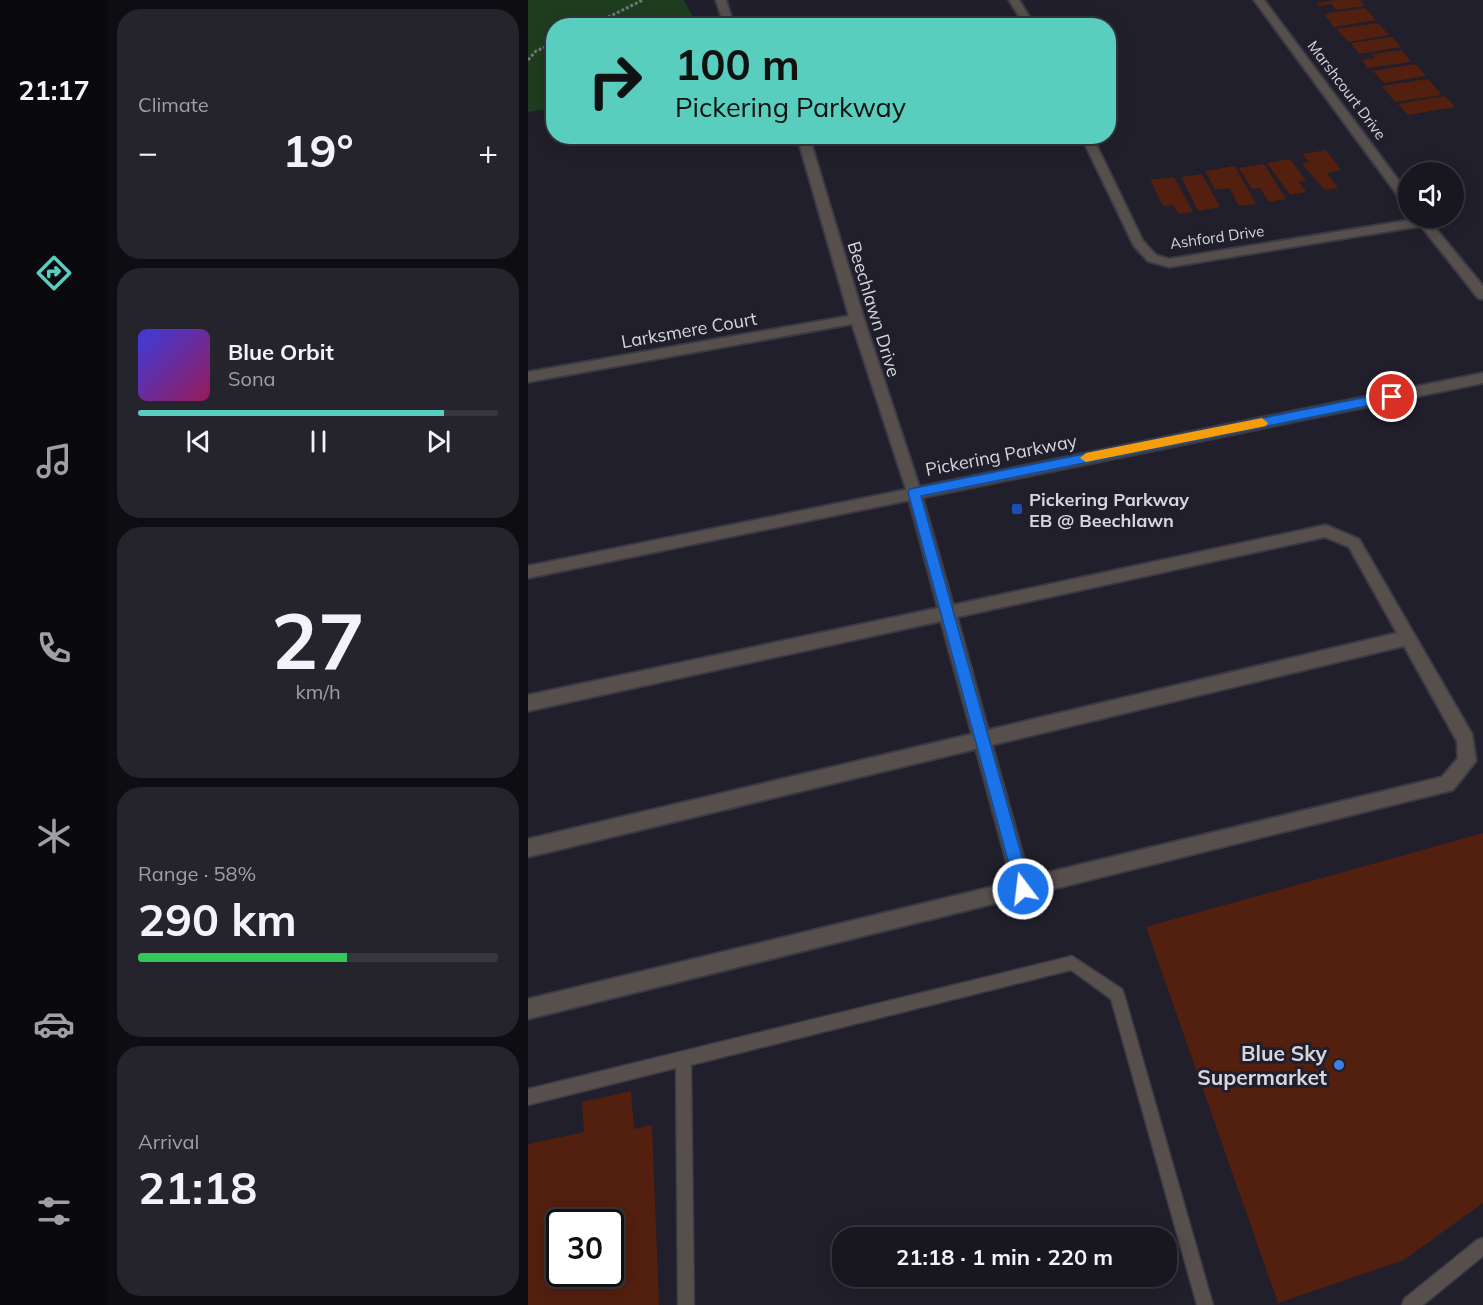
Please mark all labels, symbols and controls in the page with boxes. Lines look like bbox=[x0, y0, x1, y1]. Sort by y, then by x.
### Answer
street label: Marshcourt Drive bbox=[1304, 37, 1390, 143]
text: 100 m bbox=[675, 38, 800, 91]
icon: right bbox=[576, 42, 654, 120]
text: 21:17 bbox=[18, 73, 90, 107]
text: Pickering Parkway bbox=[675, 90, 906, 124]
text: Climate bbox=[138, 92, 209, 117]
text: 19° bbox=[282, 122, 354, 178]
text: − bbox=[138, 131, 158, 172]
text: + bbox=[478, 131, 498, 172]
map controls bbox=[1398, 162, 1464, 228]
button: sound bbox=[1398, 162, 1464, 228]
street label: Ashford Drive bbox=[1169, 221, 1265, 253]
street label: Beechlawn Drive bbox=[842, 238, 906, 380]
icon: directions bbox=[33, 252, 75, 294]
street label: Larksmere Court bbox=[619, 307, 759, 353]
text: Blue Orbit bbox=[228, 338, 334, 366]
text: Sona bbox=[228, 366, 276, 391]
pin bbox=[1366, 371, 1417, 422]
icon: arrive bbox=[1375, 380, 1408, 413]
icon: previous bbox=[182, 425, 215, 458]
icon: pause bbox=[302, 425, 335, 458]
icon: next bbox=[422, 425, 455, 458]
street label: Pickering Parkway bbox=[923, 429, 1079, 481]
icon: music bbox=[33, 440, 75, 482]
place label: Pickering Parkway EB @ Beechlawn bbox=[1029, 488, 1189, 532]
marker: Pickering Parkway EB @ Beechlawn bbox=[1010, 502, 1024, 516]
text: 27 bbox=[271, 591, 365, 689]
icon: phone bbox=[33, 627, 75, 669]
text: km/h bbox=[295, 679, 341, 704]
icon: climate bbox=[33, 815, 75, 857]
position arrow bbox=[991, 857, 1055, 921]
text: Range · 58% bbox=[138, 861, 256, 886]
text: 290 km bbox=[138, 891, 297, 947]
icon: car bbox=[33, 1003, 75, 1045]
place label: Blue Sky Supermarket bbox=[1197, 1040, 1328, 1090]
marker: Blue Sky Supermarket bbox=[1332, 1058, 1346, 1072]
text: Arrival bbox=[138, 1129, 199, 1154]
text: 21:18 bbox=[138, 1159, 257, 1215]
icon: filters bbox=[33, 1190, 75, 1232]
speed limit sign: 30 bbox=[546, 1209, 624, 1287]
text: 21:18 · 1 min · 220 m bbox=[896, 1243, 1113, 1271]

